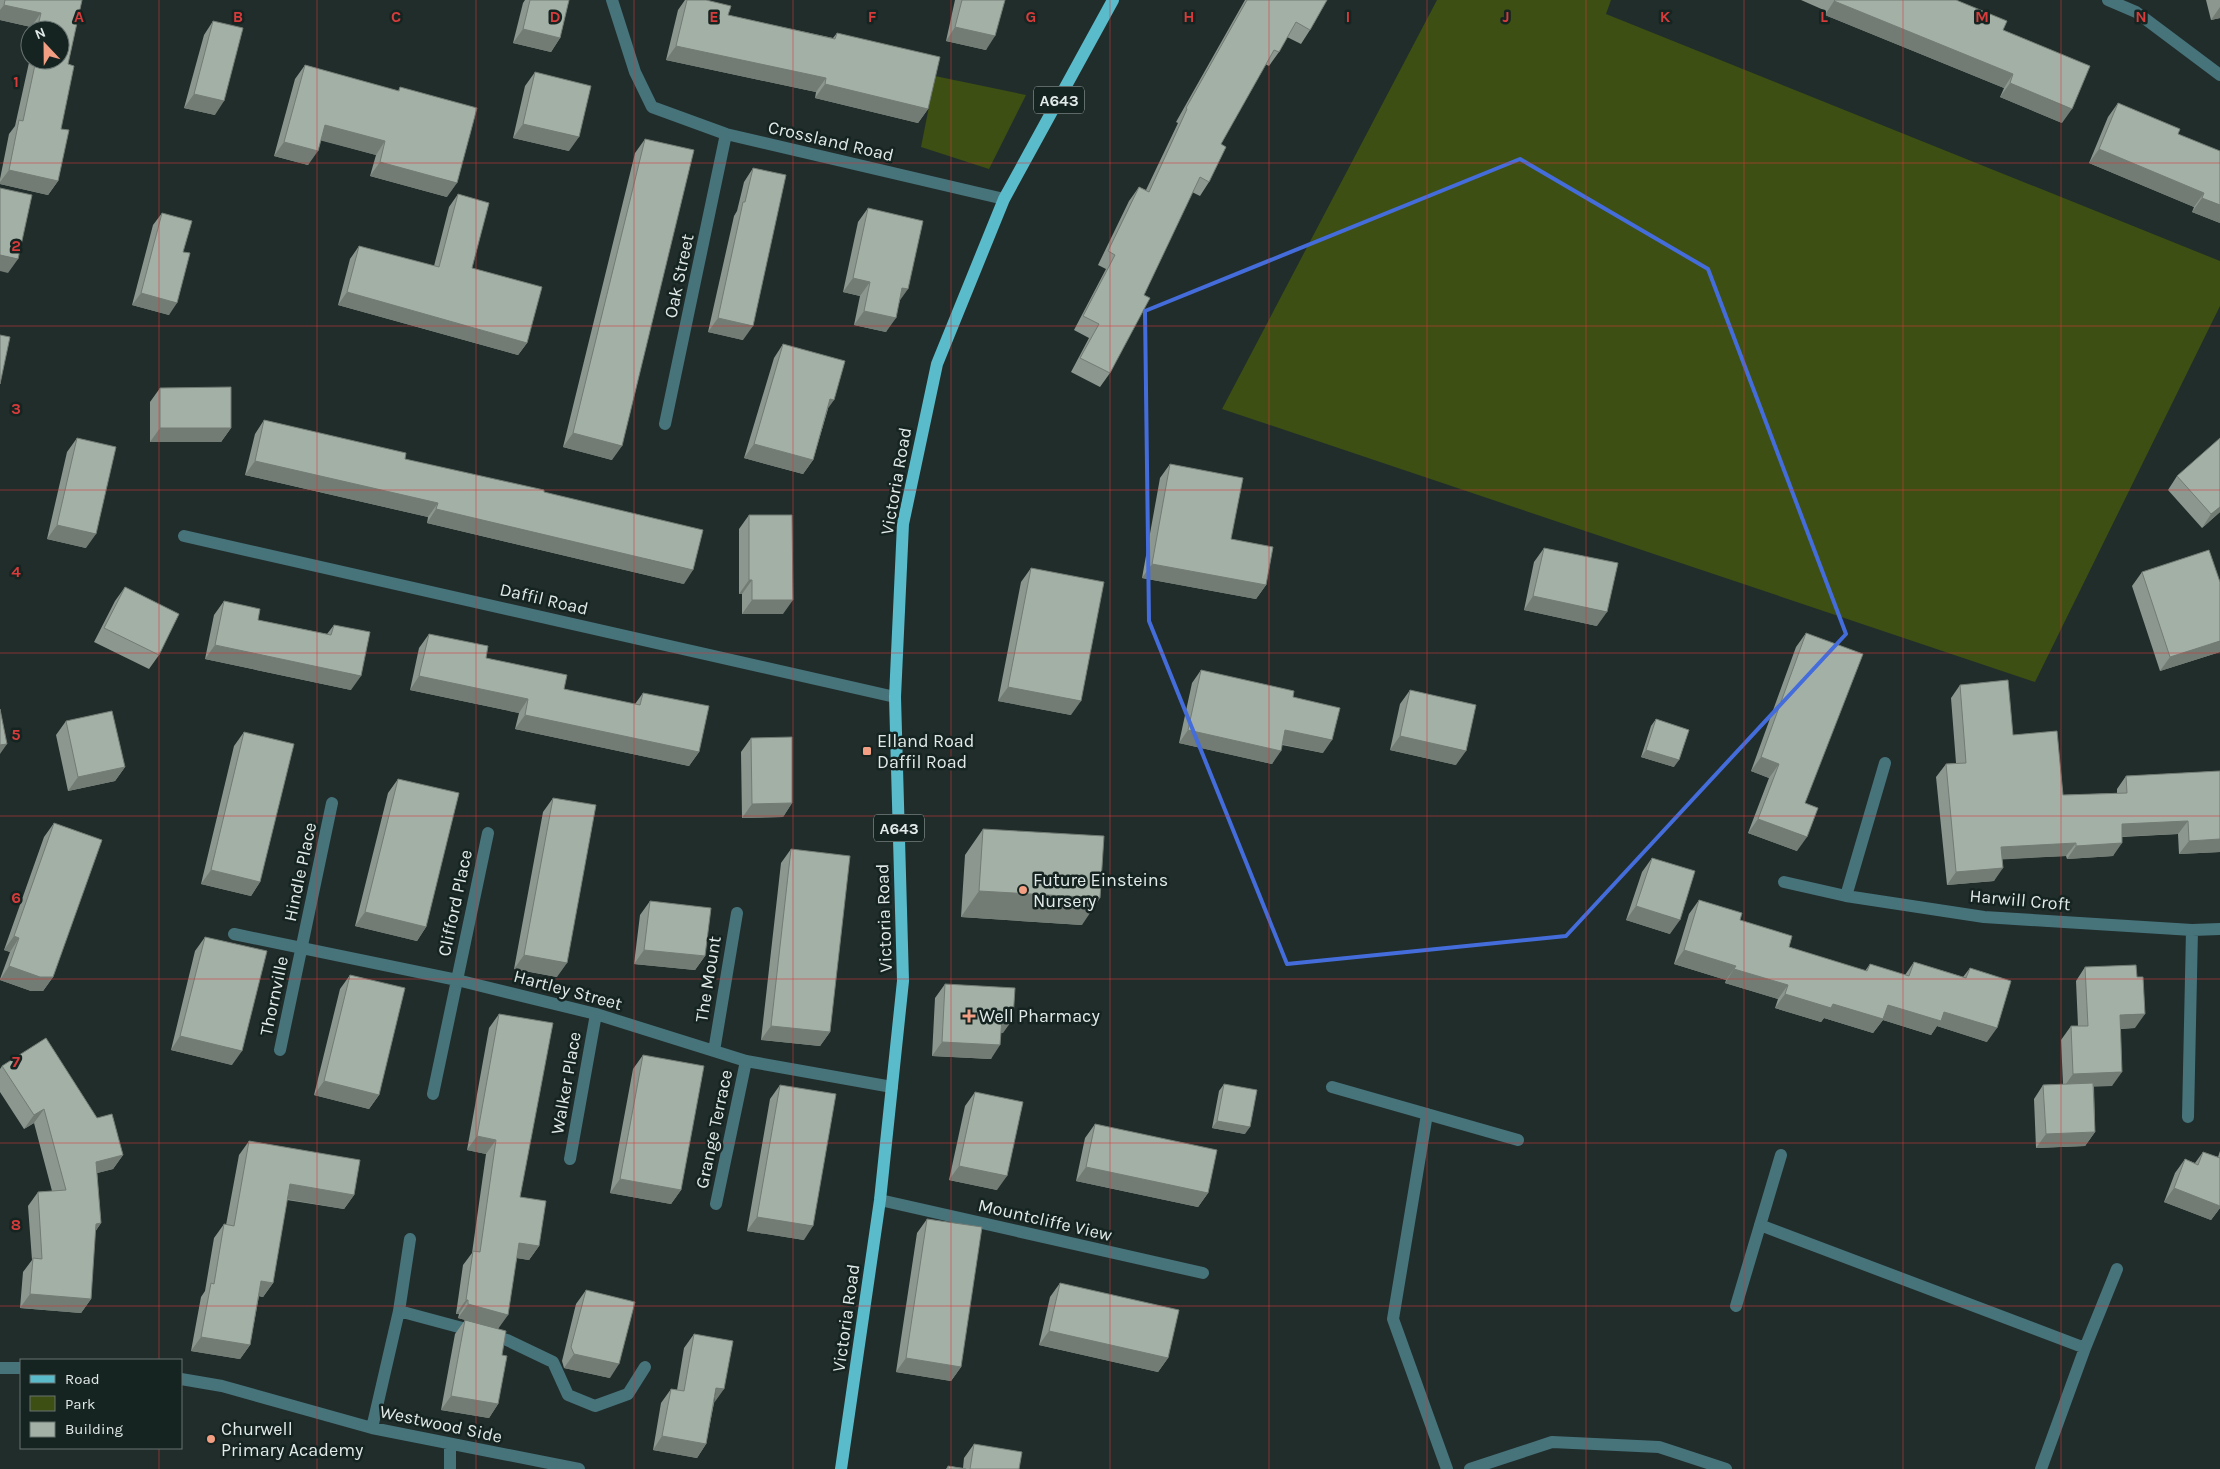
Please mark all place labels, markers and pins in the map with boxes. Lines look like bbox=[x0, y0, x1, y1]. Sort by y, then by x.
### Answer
place label: Elland Road Daffil Road bbox=[877, 730, 974, 773]
marker: Elland Road Daffil Road bbox=[861, 745, 873, 757]
place label: Future Einsteins Nursery bbox=[1033, 869, 1168, 912]
marker: Future Einsteins Nursery bbox=[1017, 884, 1029, 896]
place label: Well Pharmacy bbox=[979, 1005, 1100, 1027]
marker: Well Pharmacy bbox=[963, 1010, 975, 1022]
place label: Churwell Primary Academy bbox=[221, 1418, 364, 1461]
marker: Churwell Primary Academy bbox=[205, 1433, 217, 1445]

